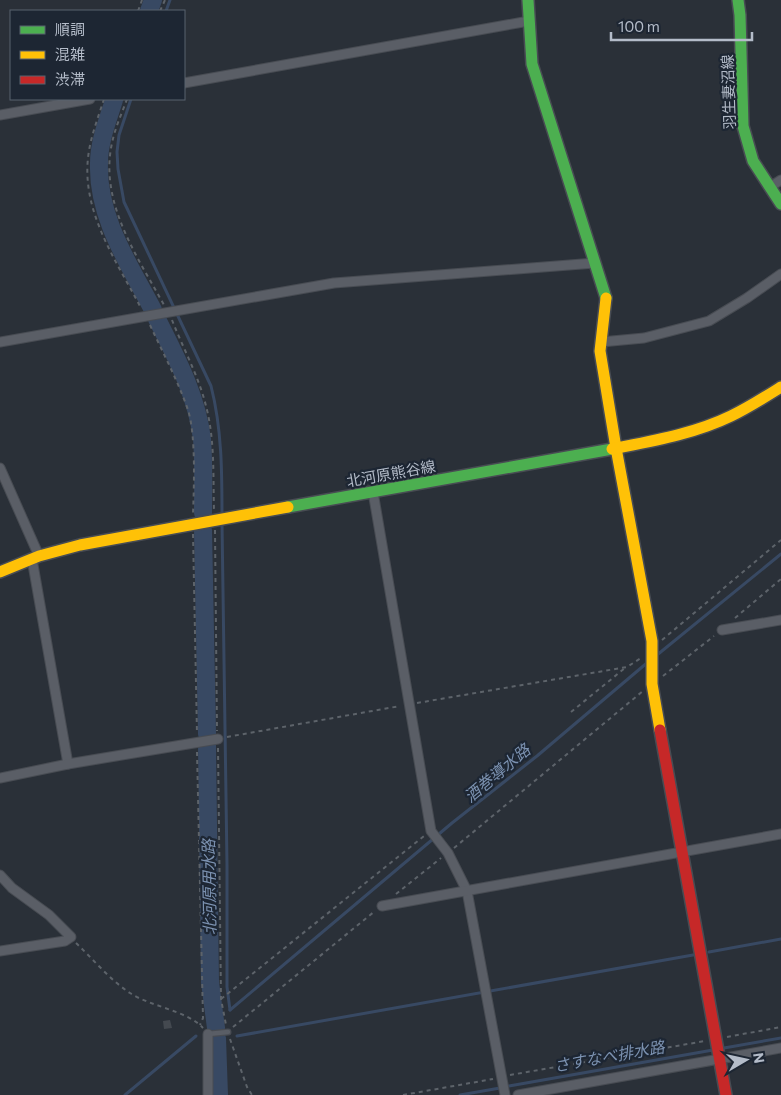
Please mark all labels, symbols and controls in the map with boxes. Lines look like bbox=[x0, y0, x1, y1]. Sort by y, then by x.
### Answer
legend bbox=[10, 10, 185, 100]
scale bar bbox=[611, 10, 752, 42]
text: 100 m bbox=[618, 17, 660, 35]
text: 順調 bbox=[55, 20, 85, 38]
text: 混雑 bbox=[55, 45, 85, 63]
street label: 羽生妻沼線 bbox=[718, 54, 738, 130]
text: 渋滞 bbox=[55, 70, 85, 88]
street label: 北河原熊谷線 bbox=[345, 456, 437, 490]
water label: 酒巻導水路 bbox=[460, 738, 535, 806]
water label: 北河原用水路 bbox=[198, 837, 219, 935]
north arrow bbox=[721, 1035, 771, 1085]
water label: さすなべ排水路 bbox=[552, 1036, 668, 1075]
text: N bbox=[750, 1051, 769, 1064]

